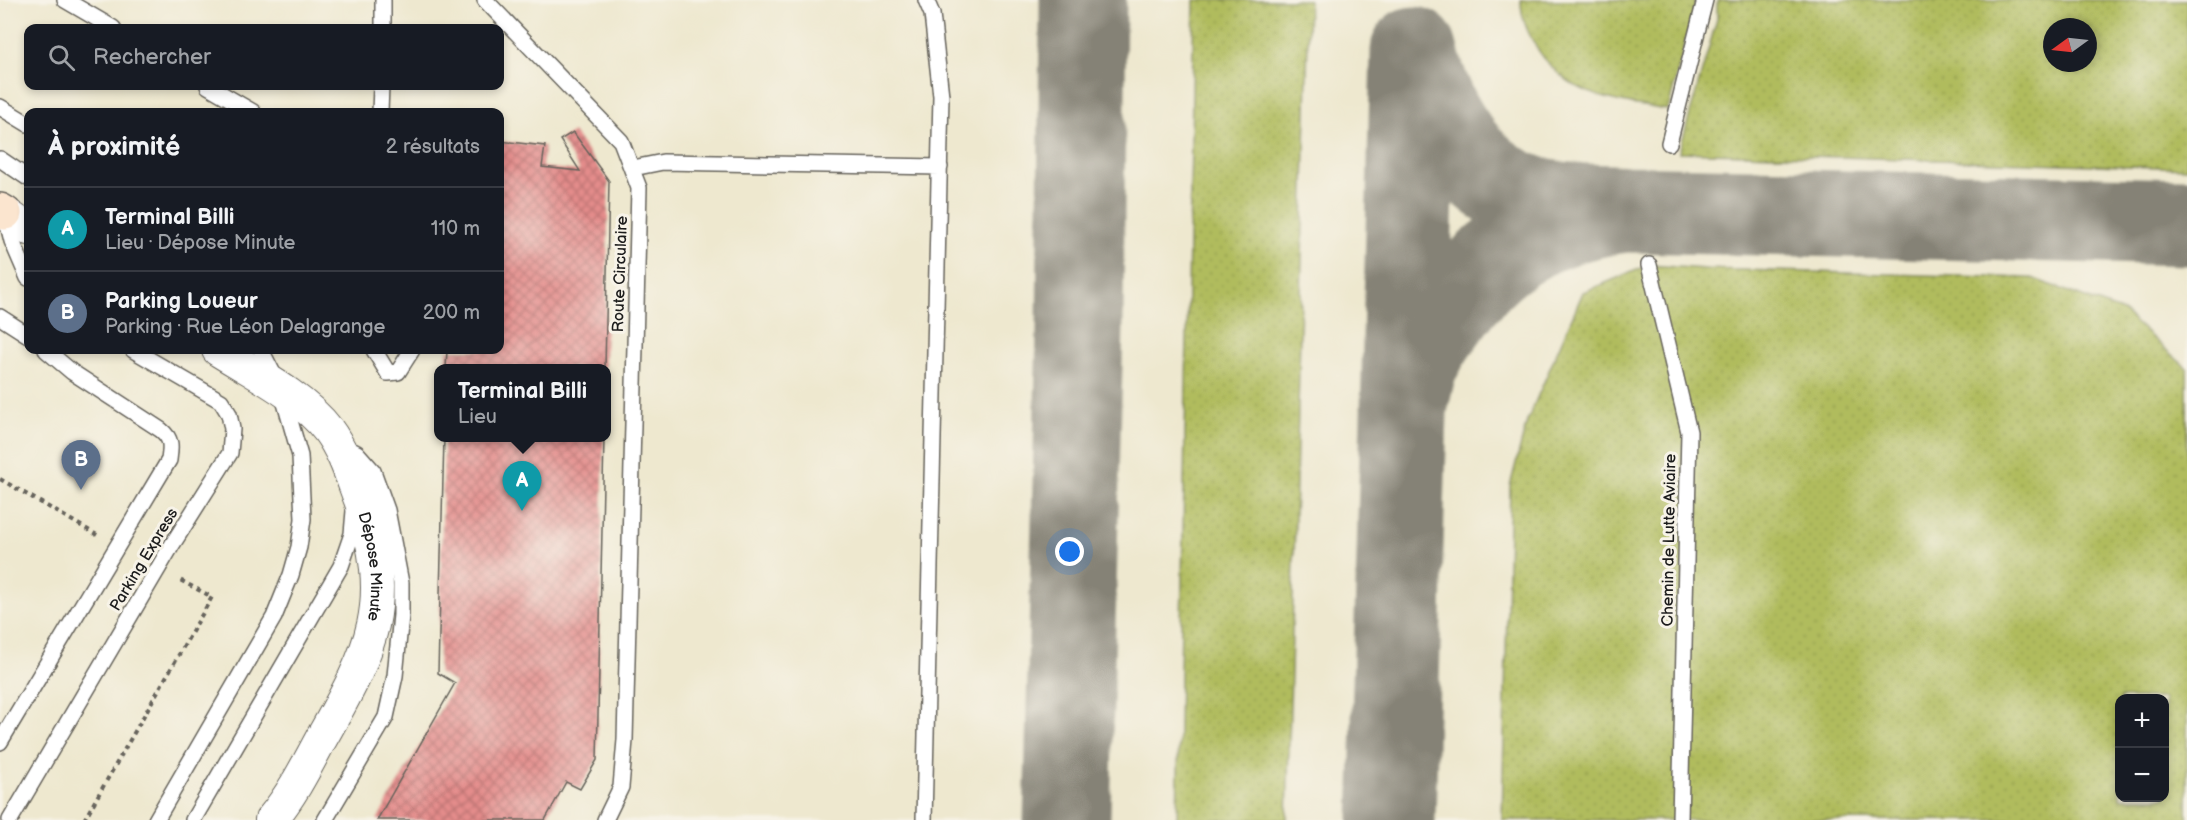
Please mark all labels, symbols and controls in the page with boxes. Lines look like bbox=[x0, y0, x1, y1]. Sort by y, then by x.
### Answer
north arrow bbox=[2043, 18, 2097, 72]
search box bbox=[24, 24, 504, 90]
icon: search bbox=[45, 41, 78, 74]
text: Rechercher bbox=[93, 44, 211, 71]
text: À proximité bbox=[48, 132, 180, 163]
text: 2 résultats bbox=[386, 135, 480, 159]
text: Terminal Billi bbox=[105, 204, 234, 231]
street label: Route Circulaire bbox=[609, 215, 632, 333]
text: A bbox=[61, 217, 74, 241]
text: 110 m bbox=[431, 217, 480, 241]
text: Lieu · Dépose Minute bbox=[105, 231, 295, 255]
text: Parking Loueur bbox=[105, 288, 258, 315]
text: B bbox=[60, 301, 75, 325]
text: 200 m bbox=[423, 301, 480, 325]
text: Parking · Rue Léon Delagrange bbox=[105, 315, 385, 339]
popup bbox=[434, 364, 611, 442]
text: Terminal Billi bbox=[458, 378, 587, 405]
text: Lieu bbox=[458, 405, 497, 429]
pin: B bbox=[62, 440, 100, 490]
street label: Chemin de Lutte Aviaire bbox=[1658, 453, 1681, 627]
pin: A bbox=[502, 462, 542, 511]
street label: Parking Express bbox=[106, 505, 182, 615]
street label: Dépose Minute bbox=[353, 510, 385, 623]
your location bbox=[1055, 537, 1084, 566]
map controls bbox=[2115, 694, 2169, 802]
button: + bbox=[2115, 694, 2169, 748]
button: − bbox=[2115, 748, 2169, 802]

